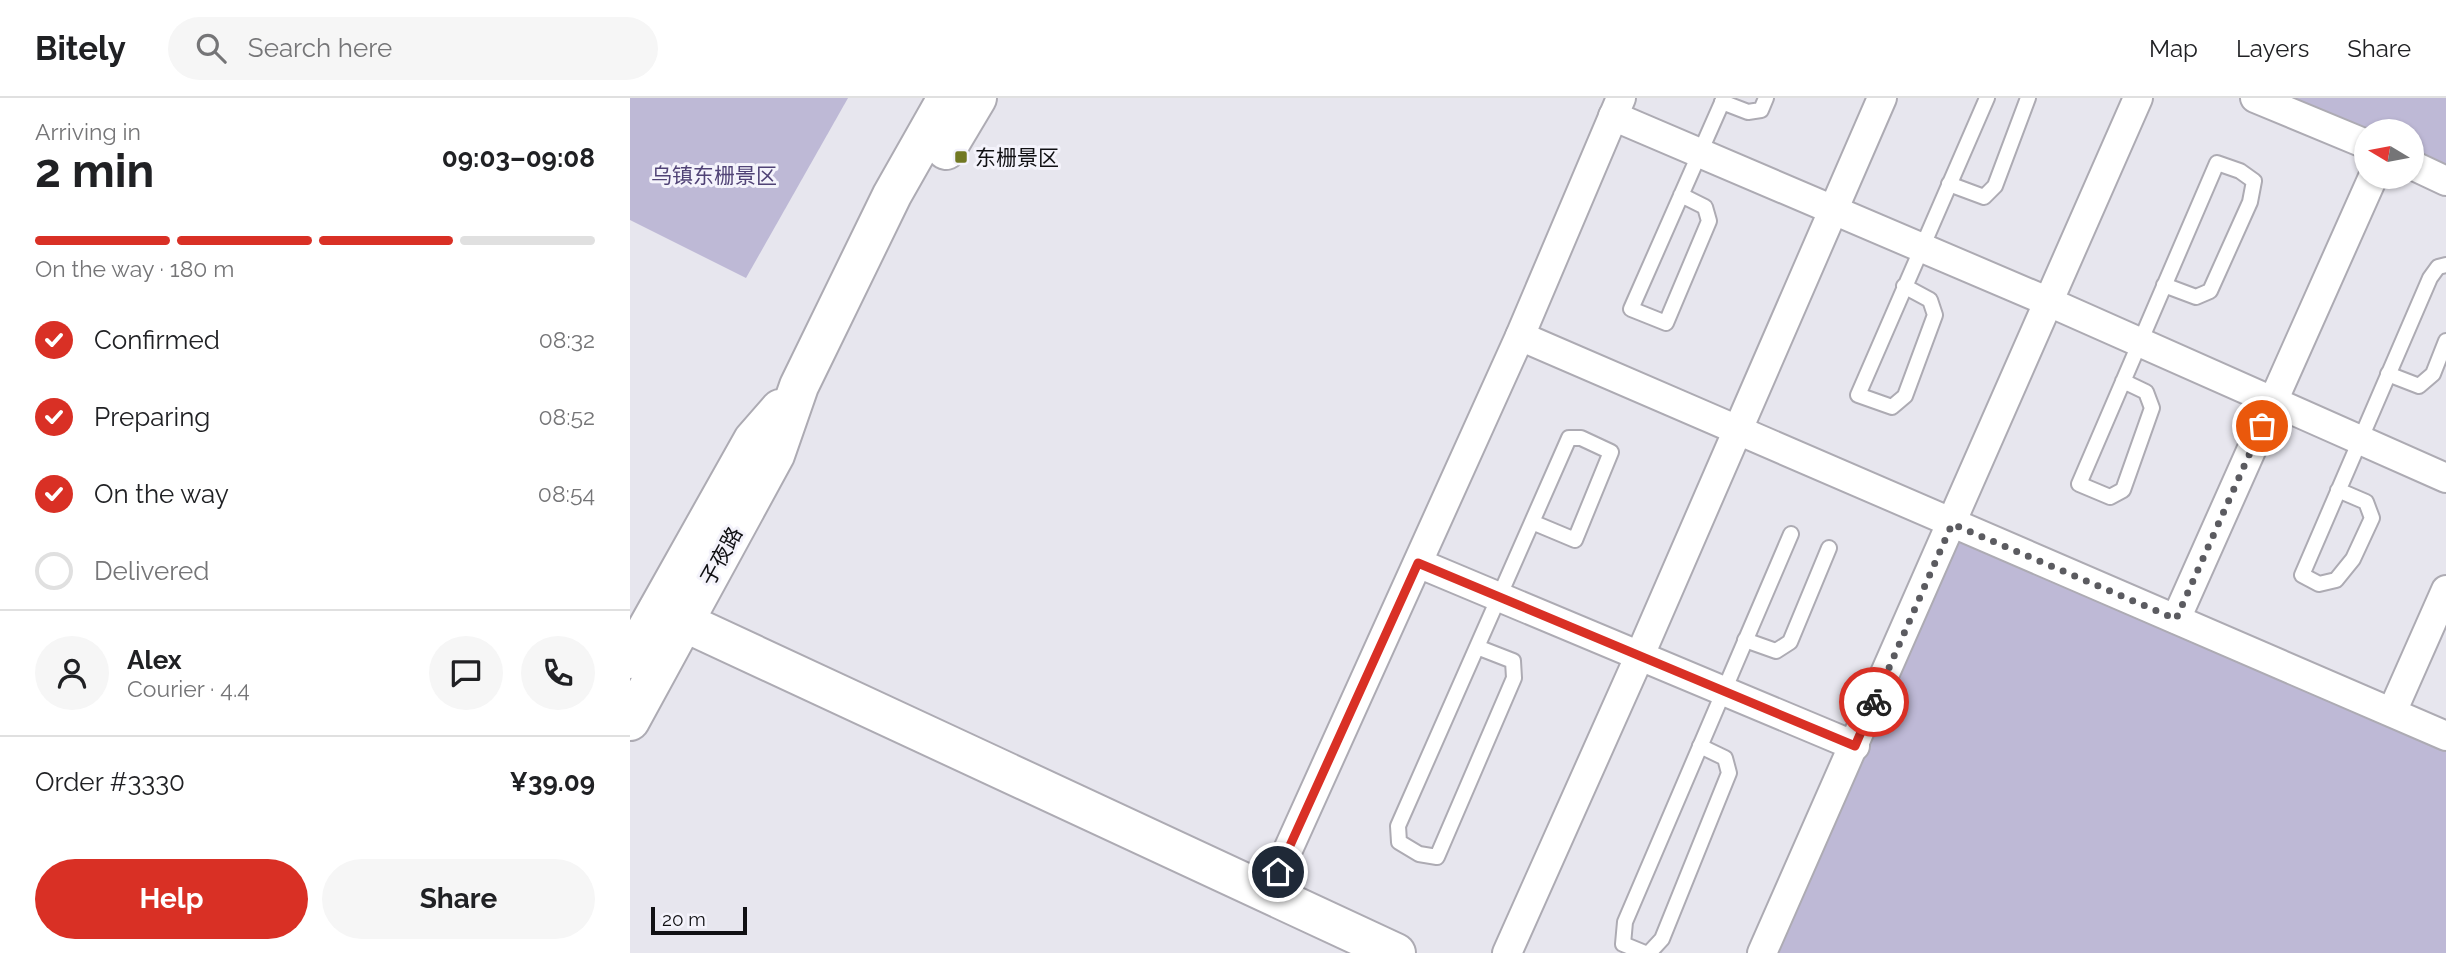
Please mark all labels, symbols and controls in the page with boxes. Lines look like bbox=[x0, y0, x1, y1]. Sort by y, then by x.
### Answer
search box bbox=[168, 17, 658, 80]
text: Bitely bbox=[35, 29, 126, 68]
icon: search bbox=[192, 29, 230, 67]
text: Search here bbox=[248, 33, 392, 63]
text: Map bbox=[2149, 34, 2198, 63]
text: Layers bbox=[2236, 34, 2309, 63]
text: Share bbox=[2347, 34, 2411, 63]
text: Arriving in bbox=[35, 118, 141, 145]
north arrow bbox=[2354, 119, 2424, 189]
map controls bbox=[2354, 119, 2424, 189]
text: 09:03–09:08 bbox=[442, 143, 595, 173]
text: 2 min bbox=[35, 144, 154, 198]
place label: 东栅景区 bbox=[975, 145, 1059, 170]
marker: 东栅景区 bbox=[953, 149, 969, 165]
park label: 乌镇东栅景区 bbox=[651, 163, 777, 188]
text: On the way · 180 m bbox=[35, 255, 234, 282]
icon: check bbox=[35, 321, 73, 359]
text: Confirmed bbox=[94, 325, 220, 355]
text: 08:32 bbox=[539, 326, 595, 353]
pin bbox=[2232, 396, 2292, 456]
icon: check bbox=[35, 398, 73, 436]
text: Preparing bbox=[94, 402, 210, 432]
text: 08:52 bbox=[538, 403, 595, 430]
icon: bag bbox=[2243, 407, 2281, 445]
icon: check bbox=[35, 475, 73, 513]
text: On the way bbox=[94, 479, 229, 509]
text: 08:54 bbox=[538, 480, 595, 507]
street label: 子夜路 bbox=[695, 522, 747, 590]
text: Delivered bbox=[94, 556, 209, 586]
button: person bbox=[35, 636, 109, 710]
button: chat bbox=[429, 636, 503, 710]
button: phone bbox=[521, 636, 595, 710]
text: Alex bbox=[127, 645, 182, 675]
courier bbox=[1839, 667, 1909, 737]
text: Courier · 4.4 bbox=[127, 675, 250, 702]
icon: bike bbox=[1855, 683, 1893, 721]
text: Order #3330 bbox=[35, 767, 185, 797]
text: ¥39.09 bbox=[510, 767, 595, 797]
pin bbox=[1248, 842, 1308, 902]
icon: home bbox=[1259, 853, 1297, 891]
button: Help bbox=[35, 859, 308, 939]
button: Share bbox=[322, 859, 595, 939]
scale bar bbox=[651, 904, 747, 936]
text: 20 m bbox=[662, 908, 706, 930]

